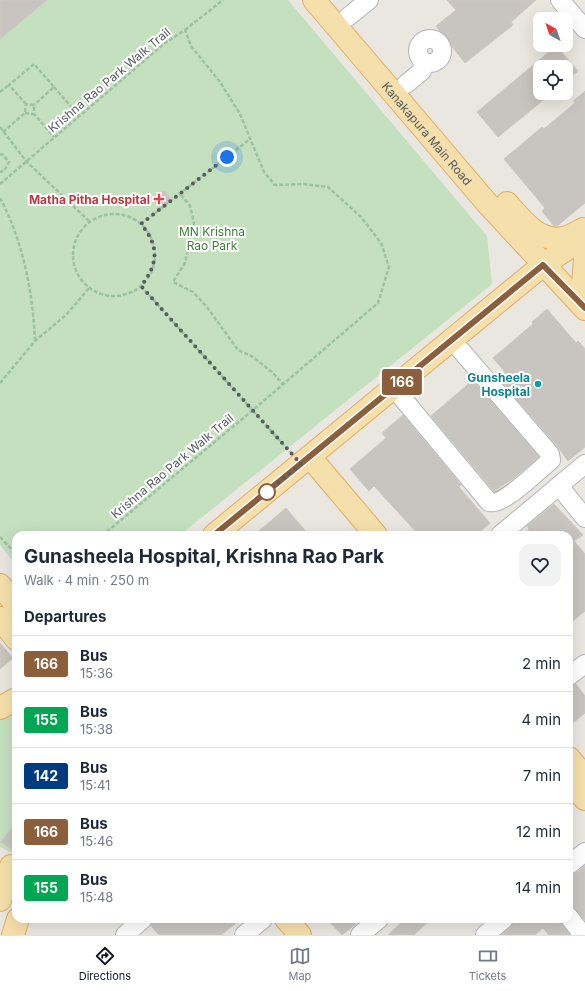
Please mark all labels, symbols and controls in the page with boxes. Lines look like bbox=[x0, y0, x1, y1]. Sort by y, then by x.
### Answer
north arrow bbox=[533, 12, 573, 52]
map controls bbox=[533, 12, 573, 100]
street label: Krishna Rao Park Walk Trail bbox=[45, 24, 173, 136]
button: locate bbox=[533, 60, 573, 100]
street label: Kanakapura Main Road bbox=[379, 78, 476, 188]
your location bbox=[217, 147, 237, 167]
place label: Matha Pitha Hospital bbox=[29, 192, 150, 207]
marker: Matha Pitha Hospital bbox=[153, 193, 165, 205]
park label: MN Krishna Rao Park bbox=[179, 224, 245, 253]
line badge: 166 bbox=[379, 369, 425, 395]
place label: Gunsheela Hospital bbox=[467, 370, 530, 399]
text: 166 bbox=[390, 373, 414, 390]
marker: Gunsheela Hospital bbox=[533, 379, 543, 389]
street label: Krishna Rao Park Walk Trail bbox=[108, 410, 236, 522]
unlabelled marker bbox=[258, 483, 276, 501]
button: heart bbox=[519, 544, 561, 586]
text: Gunasheela Hospital, Krishna Rao Park bbox=[24, 545, 384, 568]
text: Walk · 4 min · 250 m bbox=[24, 572, 149, 588]
text: Departures bbox=[24, 607, 106, 626]
text: Bus bbox=[80, 646, 108, 665]
text: 2 min bbox=[522, 654, 561, 673]
text: 166 bbox=[34, 655, 58, 672]
text: 15:36 bbox=[80, 665, 113, 681]
text: Bus bbox=[80, 702, 108, 721]
text: 4 min bbox=[521, 710, 561, 729]
text: 155 bbox=[34, 711, 58, 728]
text: 15:38 bbox=[80, 721, 113, 737]
text: Bus bbox=[80, 758, 108, 777]
text: 7 min bbox=[523, 766, 561, 785]
text: 142 bbox=[34, 767, 58, 784]
text: 15:41 bbox=[80, 777, 110, 793]
text: Bus bbox=[80, 814, 108, 833]
text: 12 min bbox=[516, 822, 561, 841]
text: 166 bbox=[34, 823, 58, 840]
text: 15:46 bbox=[80, 833, 113, 849]
text: Bus bbox=[80, 870, 108, 889]
text: 14 min bbox=[515, 878, 561, 897]
text: 155 bbox=[34, 879, 58, 896]
text: 15:48 bbox=[80, 889, 113, 905]
tab: Directions bbox=[79, 945, 131, 983]
tab: Map bbox=[288, 945, 311, 983]
tab: Tickets bbox=[469, 945, 506, 983]

